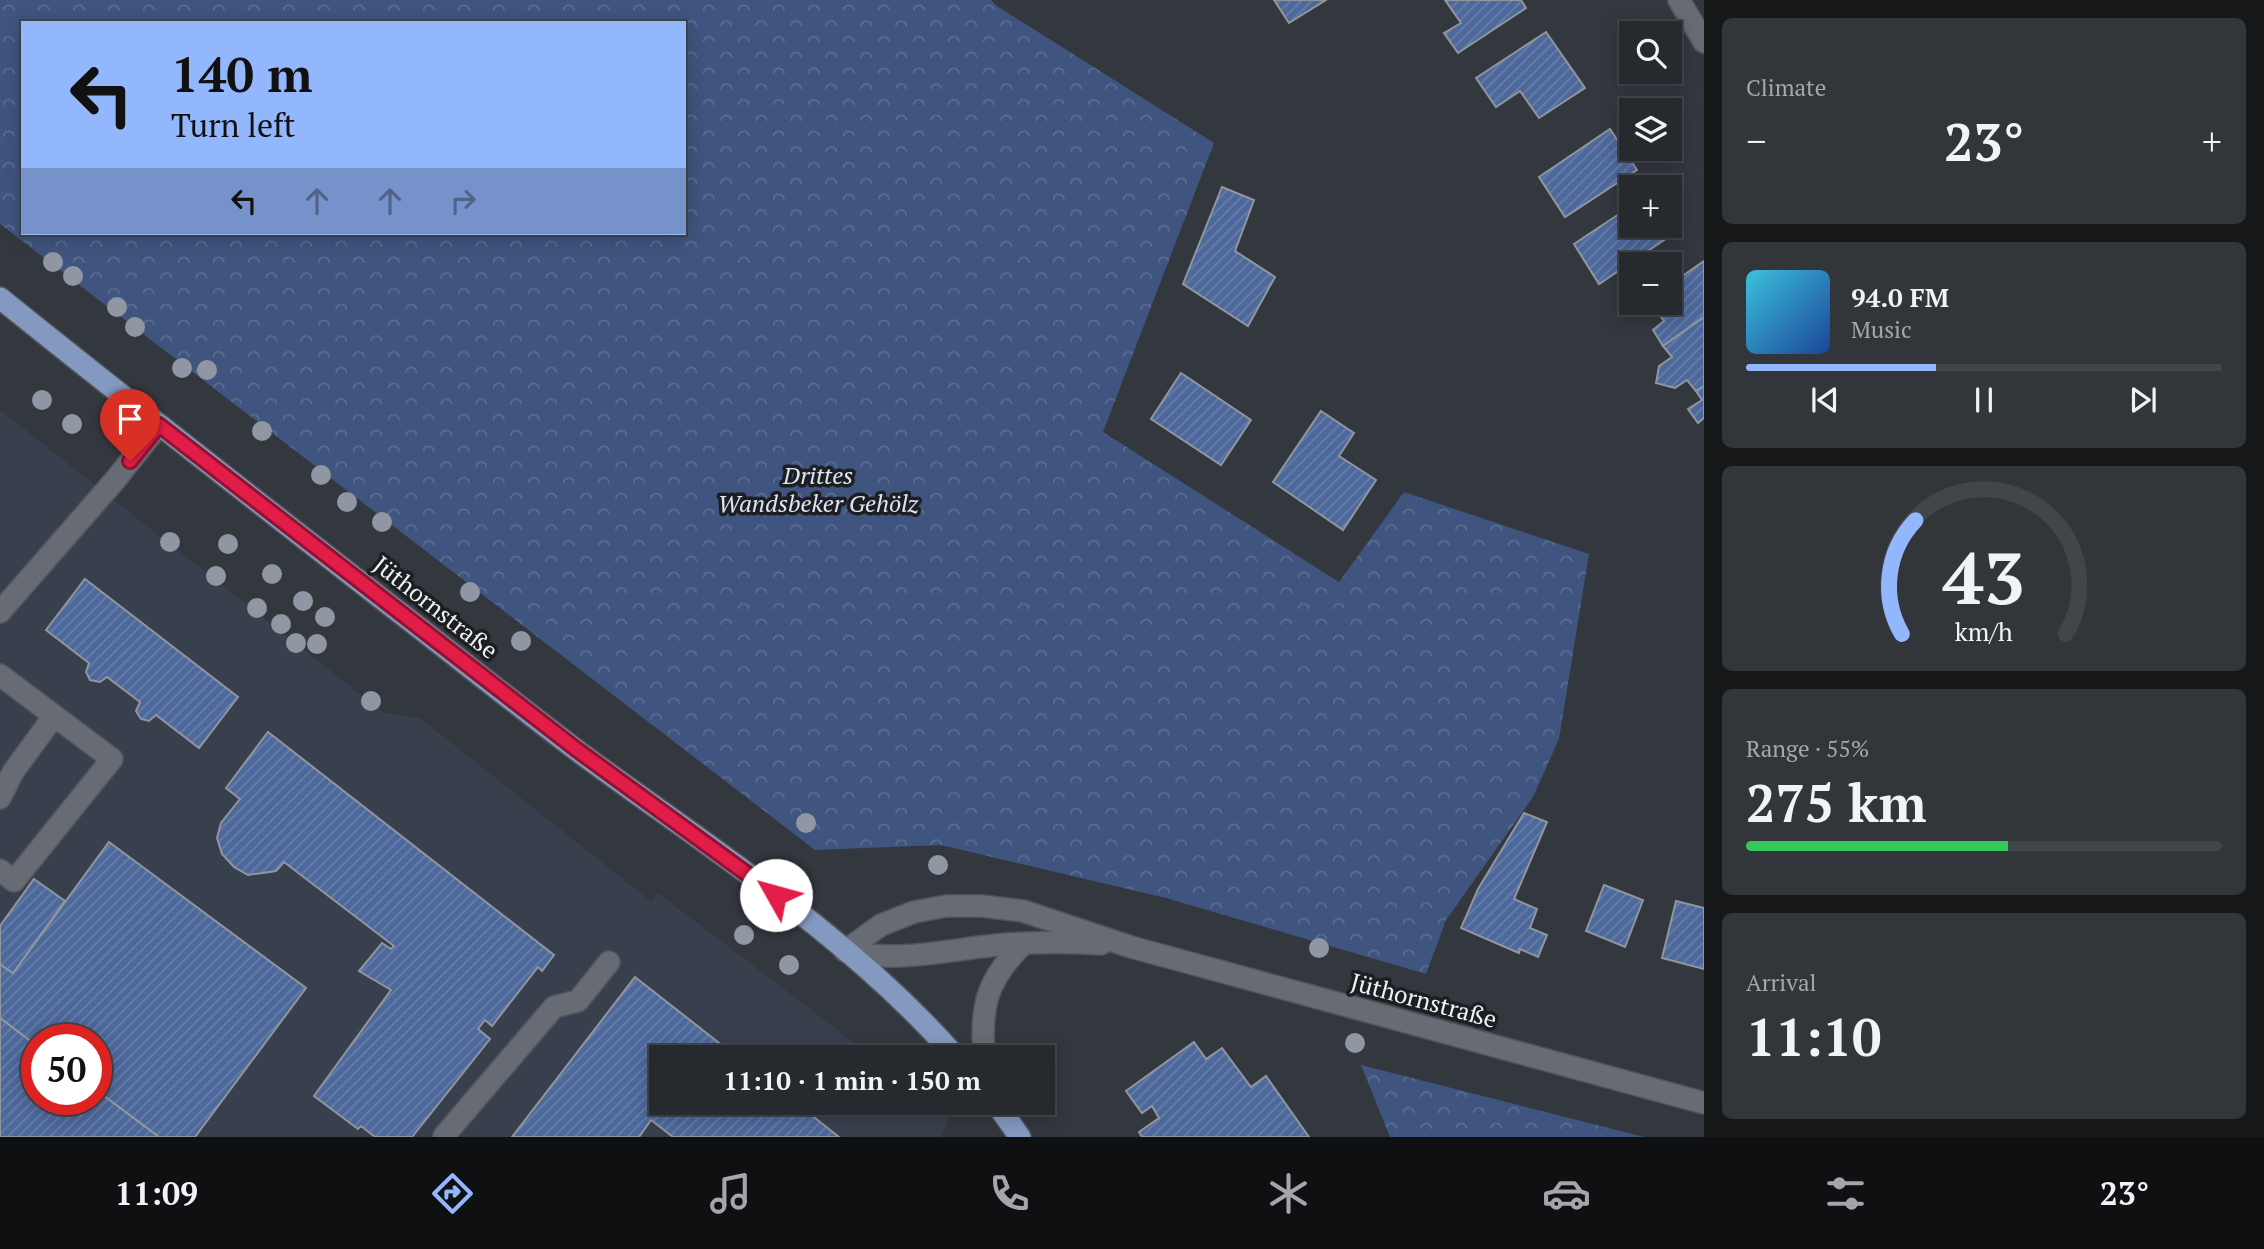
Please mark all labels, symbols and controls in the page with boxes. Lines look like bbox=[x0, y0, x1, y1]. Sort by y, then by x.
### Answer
map controls bbox=[1619, 21, 1682, 315]
button: search bbox=[1619, 21, 1682, 84]
text: 140 m bbox=[171, 41, 313, 106]
icon: left bbox=[56, 49, 147, 140]
text: Climate bbox=[1746, 72, 1826, 103]
button: layers bbox=[1619, 98, 1682, 161]
text: Turn left bbox=[171, 104, 295, 146]
text: 23° bbox=[1944, 107, 2024, 176]
text: − bbox=[1746, 116, 1766, 166]
text: + bbox=[2202, 116, 2222, 166]
button: + bbox=[1619, 175, 1682, 238]
icon: left bbox=[225, 182, 263, 220]
icon: ahead bbox=[298, 182, 336, 220]
icon: ahead bbox=[371, 182, 409, 220]
icon: right bbox=[444, 182, 482, 220]
button: − bbox=[1619, 252, 1682, 315]
text: 94.0 FM bbox=[1851, 280, 1949, 314]
text: Music bbox=[1851, 314, 1912, 345]
icon: previous bbox=[1806, 381, 1844, 419]
icon: pause bbox=[1965, 381, 2003, 419]
icon: next bbox=[2124, 381, 2162, 419]
pin bbox=[100, 389, 160, 461]
icon: arrive bbox=[111, 400, 149, 438]
park label: Drittes Wandsbeker Gehölz bbox=[718, 459, 919, 519]
text: 43 bbox=[1943, 529, 2025, 626]
street label: Jüthornstraße bbox=[367, 548, 505, 666]
text: km/h bbox=[1955, 615, 2013, 648]
text: Range · 55% bbox=[1746, 733, 1869, 764]
text: 275 km bbox=[1746, 768, 1927, 837]
position arrow bbox=[739, 858, 813, 932]
street label: Jüthornstraße bbox=[1348, 965, 1500, 1035]
text: Arrival bbox=[1746, 967, 1817, 998]
text: 11:10 bbox=[1746, 1002, 1881, 1071]
speed limit sign: 50 bbox=[21, 1024, 112, 1115]
text: 11:10 · 1 min · 150 m bbox=[723, 1063, 981, 1097]
icon: directions bbox=[428, 1169, 477, 1218]
icon: music bbox=[706, 1169, 755, 1218]
icon: phone bbox=[985, 1169, 1034, 1218]
icon: climate bbox=[1264, 1169, 1313, 1218]
icon: car bbox=[1542, 1169, 1591, 1218]
icon: filters bbox=[1821, 1169, 1870, 1218]
text: 11:09 bbox=[115, 1172, 198, 1214]
text: 23° bbox=[2100, 1172, 2149, 1214]

